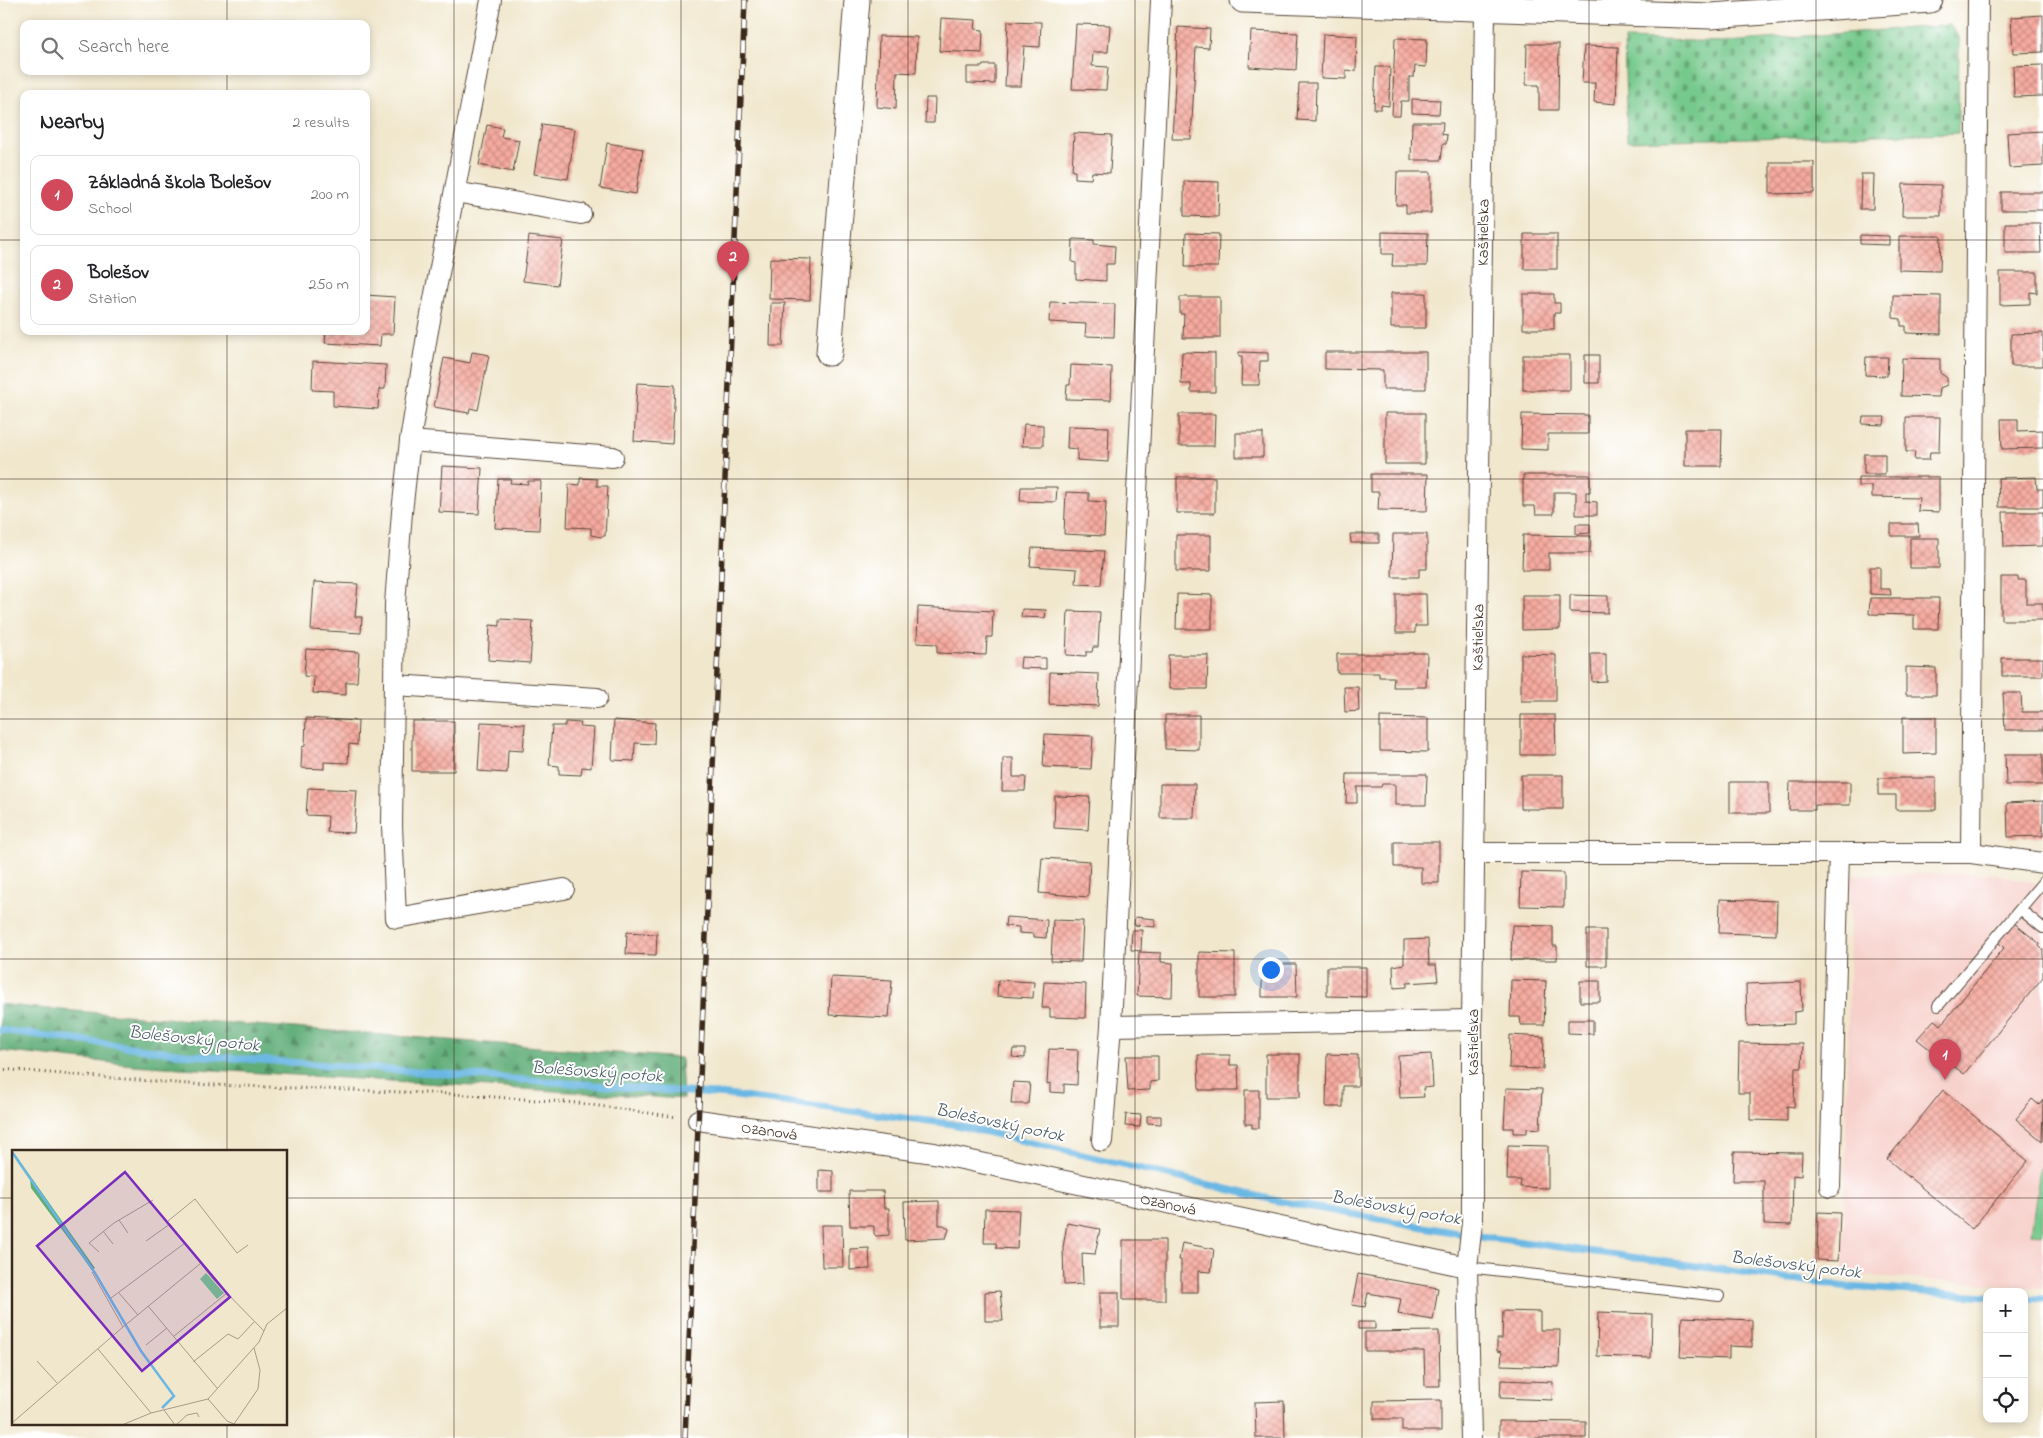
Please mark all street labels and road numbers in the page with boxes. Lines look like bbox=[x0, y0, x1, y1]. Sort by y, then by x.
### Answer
street label: Kaštieľska bbox=[1472, 199, 1497, 266]
street label: Kaštieľska bbox=[1466, 604, 1491, 671]
street label: Kaštieľska bbox=[1462, 1009, 1486, 1076]
street label: Ozanová bbox=[739, 1116, 799, 1148]
street label: Ozanová bbox=[1138, 1187, 1198, 1223]

